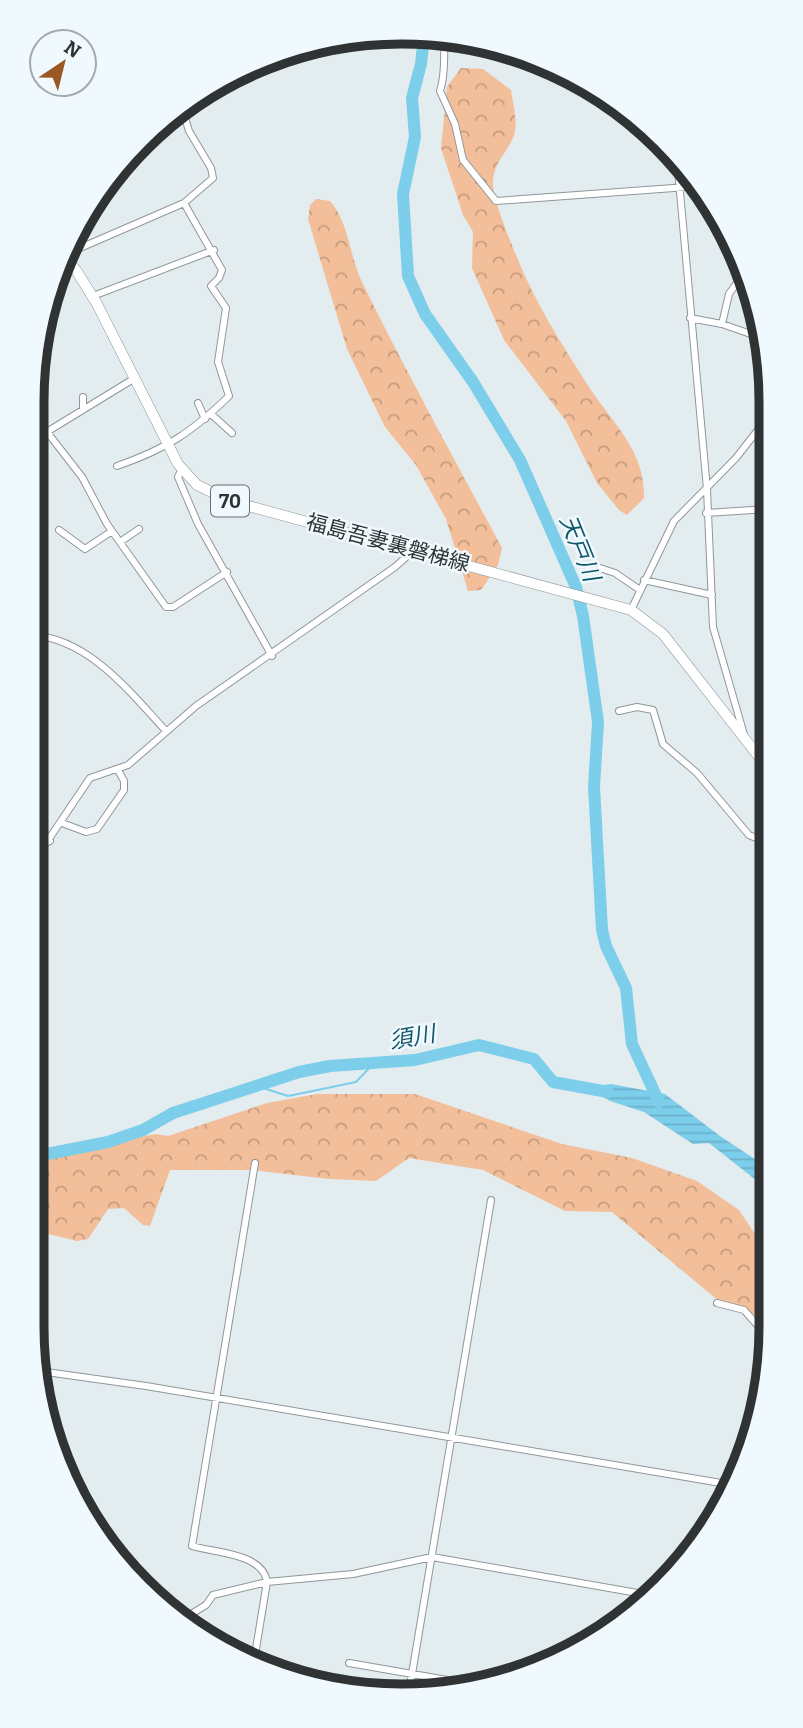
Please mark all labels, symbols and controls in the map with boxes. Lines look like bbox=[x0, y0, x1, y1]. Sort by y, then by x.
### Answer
north arrow bbox=[28, 28, 98, 98]
text: N bbox=[60, 36, 85, 63]
road number: 70 bbox=[211, 486, 249, 516]
street label: 福島吾妻裏磐梯線 bbox=[303, 509, 473, 577]
water label: 天戸川 bbox=[554, 511, 607, 588]
water label: 須川 bbox=[387, 1019, 440, 1055]

